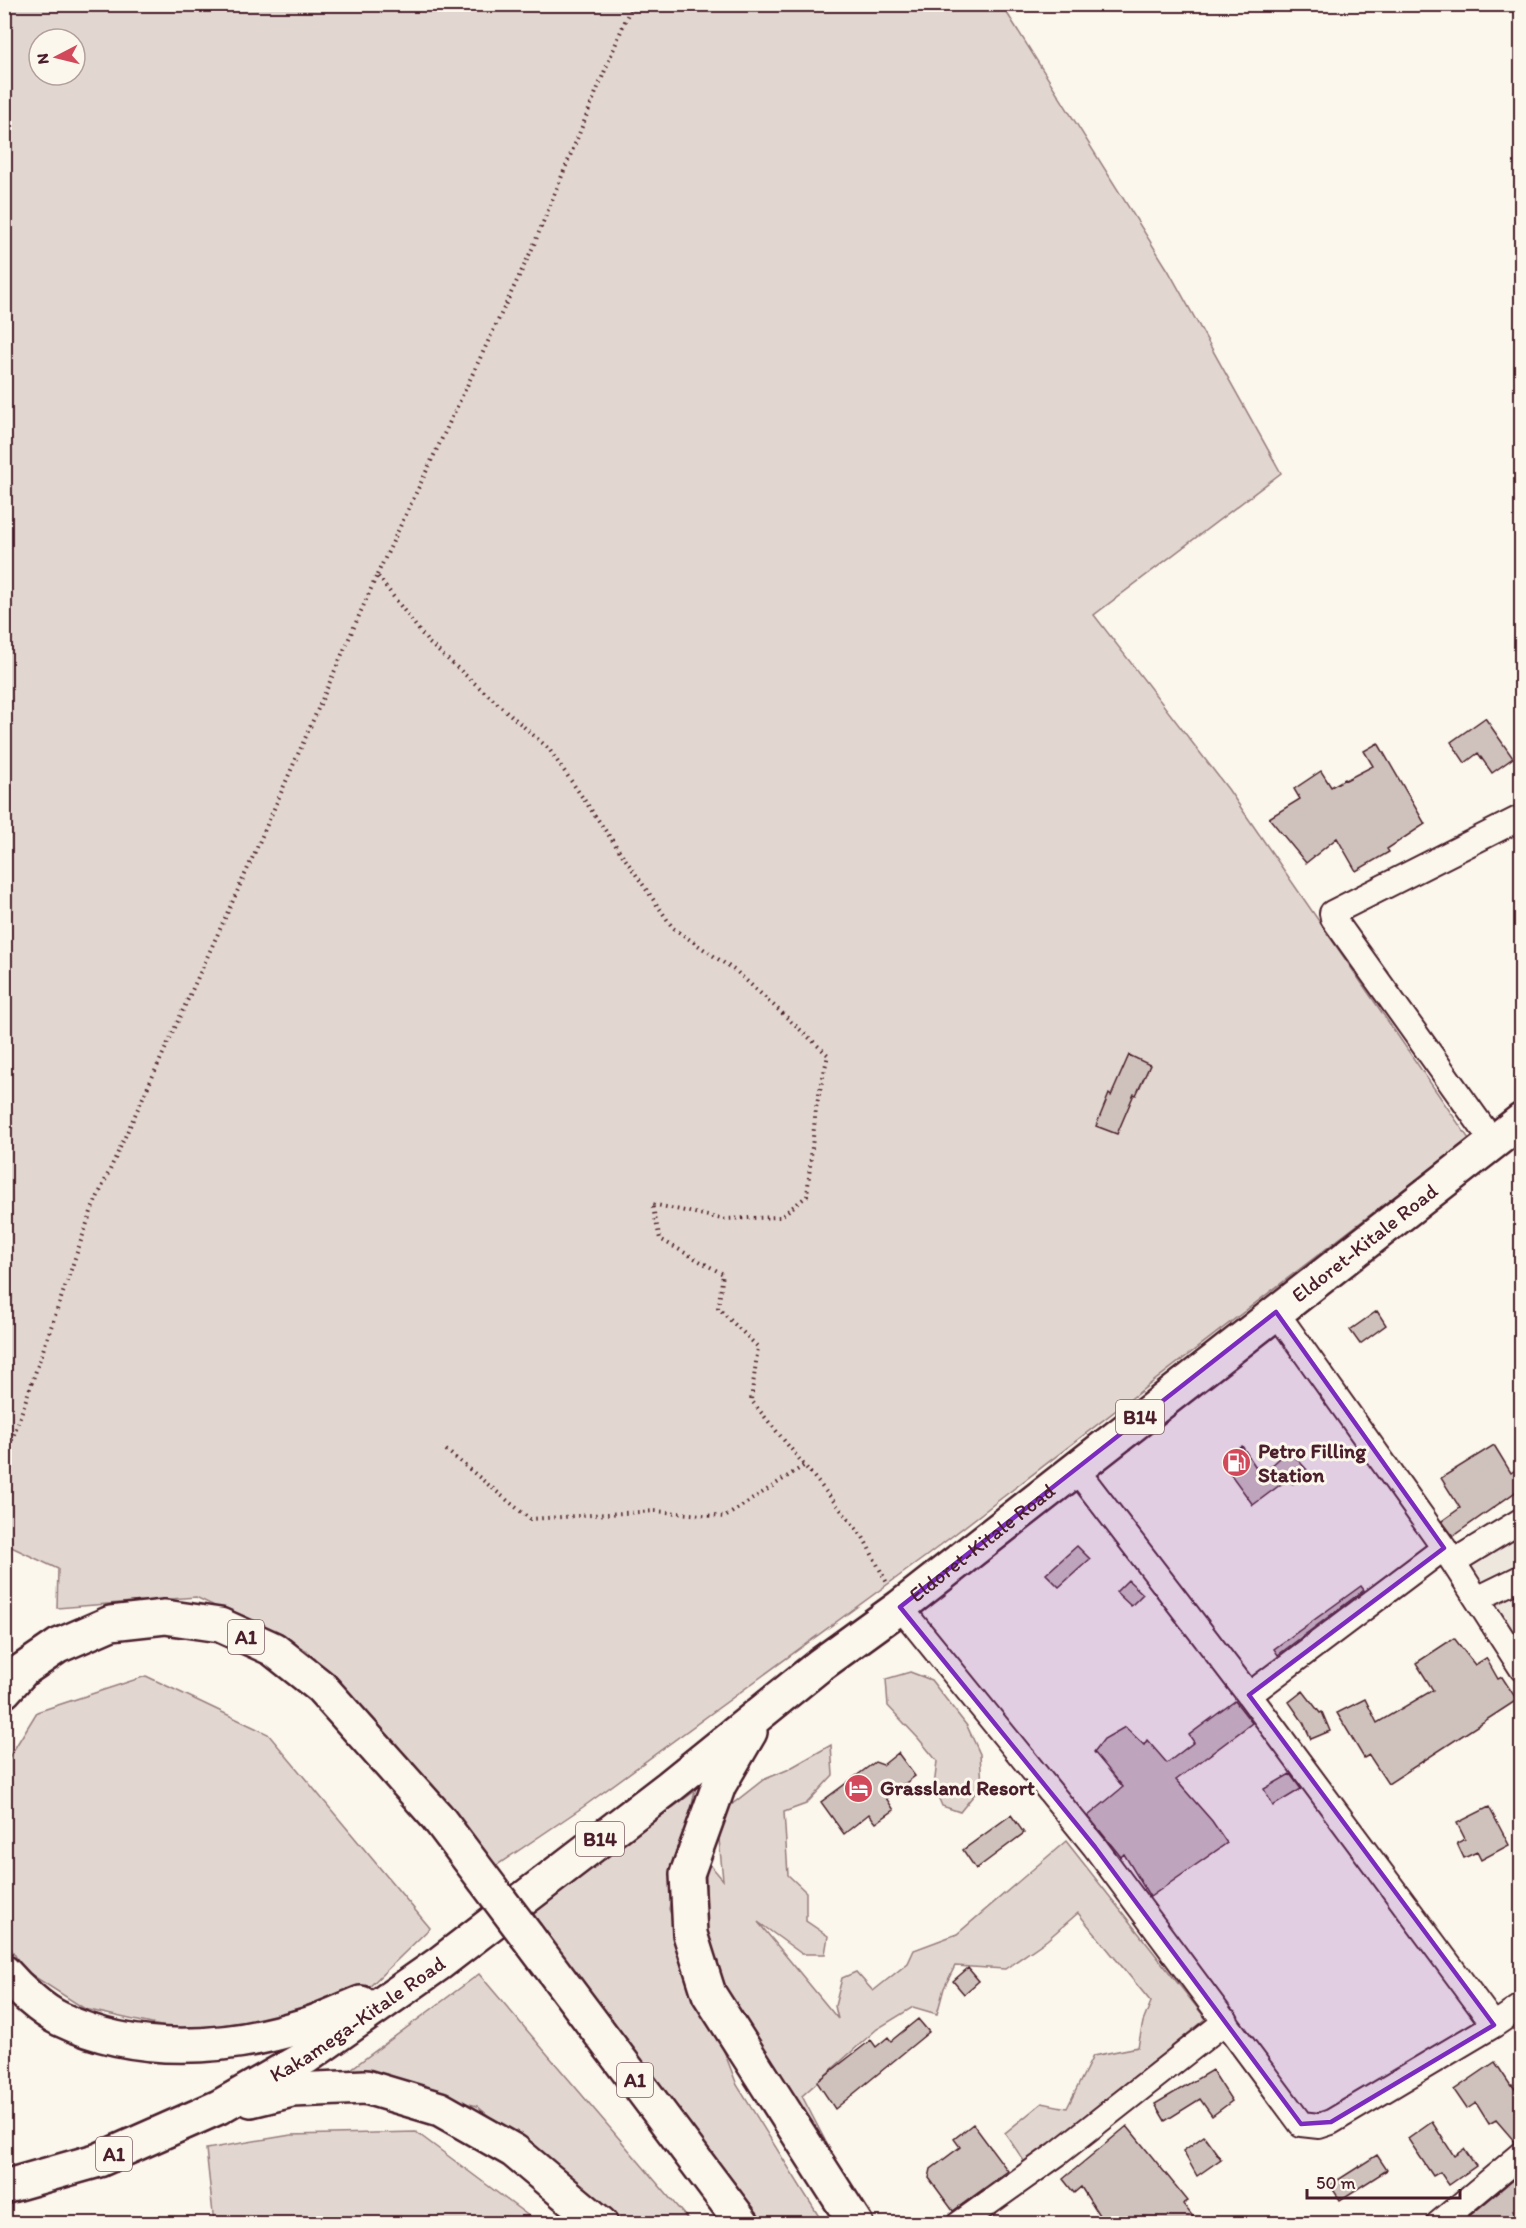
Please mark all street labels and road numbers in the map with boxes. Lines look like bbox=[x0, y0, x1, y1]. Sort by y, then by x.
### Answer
street label: Eldoret-Kitale Road bbox=[1287, 1178, 1443, 1308]
road number: B14 bbox=[1116, 1400, 1164, 1434]
street label: Eldoret-Kitale Road bbox=[904, 1477, 1060, 1607]
road number: A1 bbox=[228, 1620, 264, 1654]
road number: B14 bbox=[576, 1822, 624, 1856]
street label: Kakamega-Kitale Road bbox=[265, 1950, 450, 2087]
road number: A1 bbox=[617, 2063, 653, 2097]
road number: A1 bbox=[96, 2137, 132, 2171]

